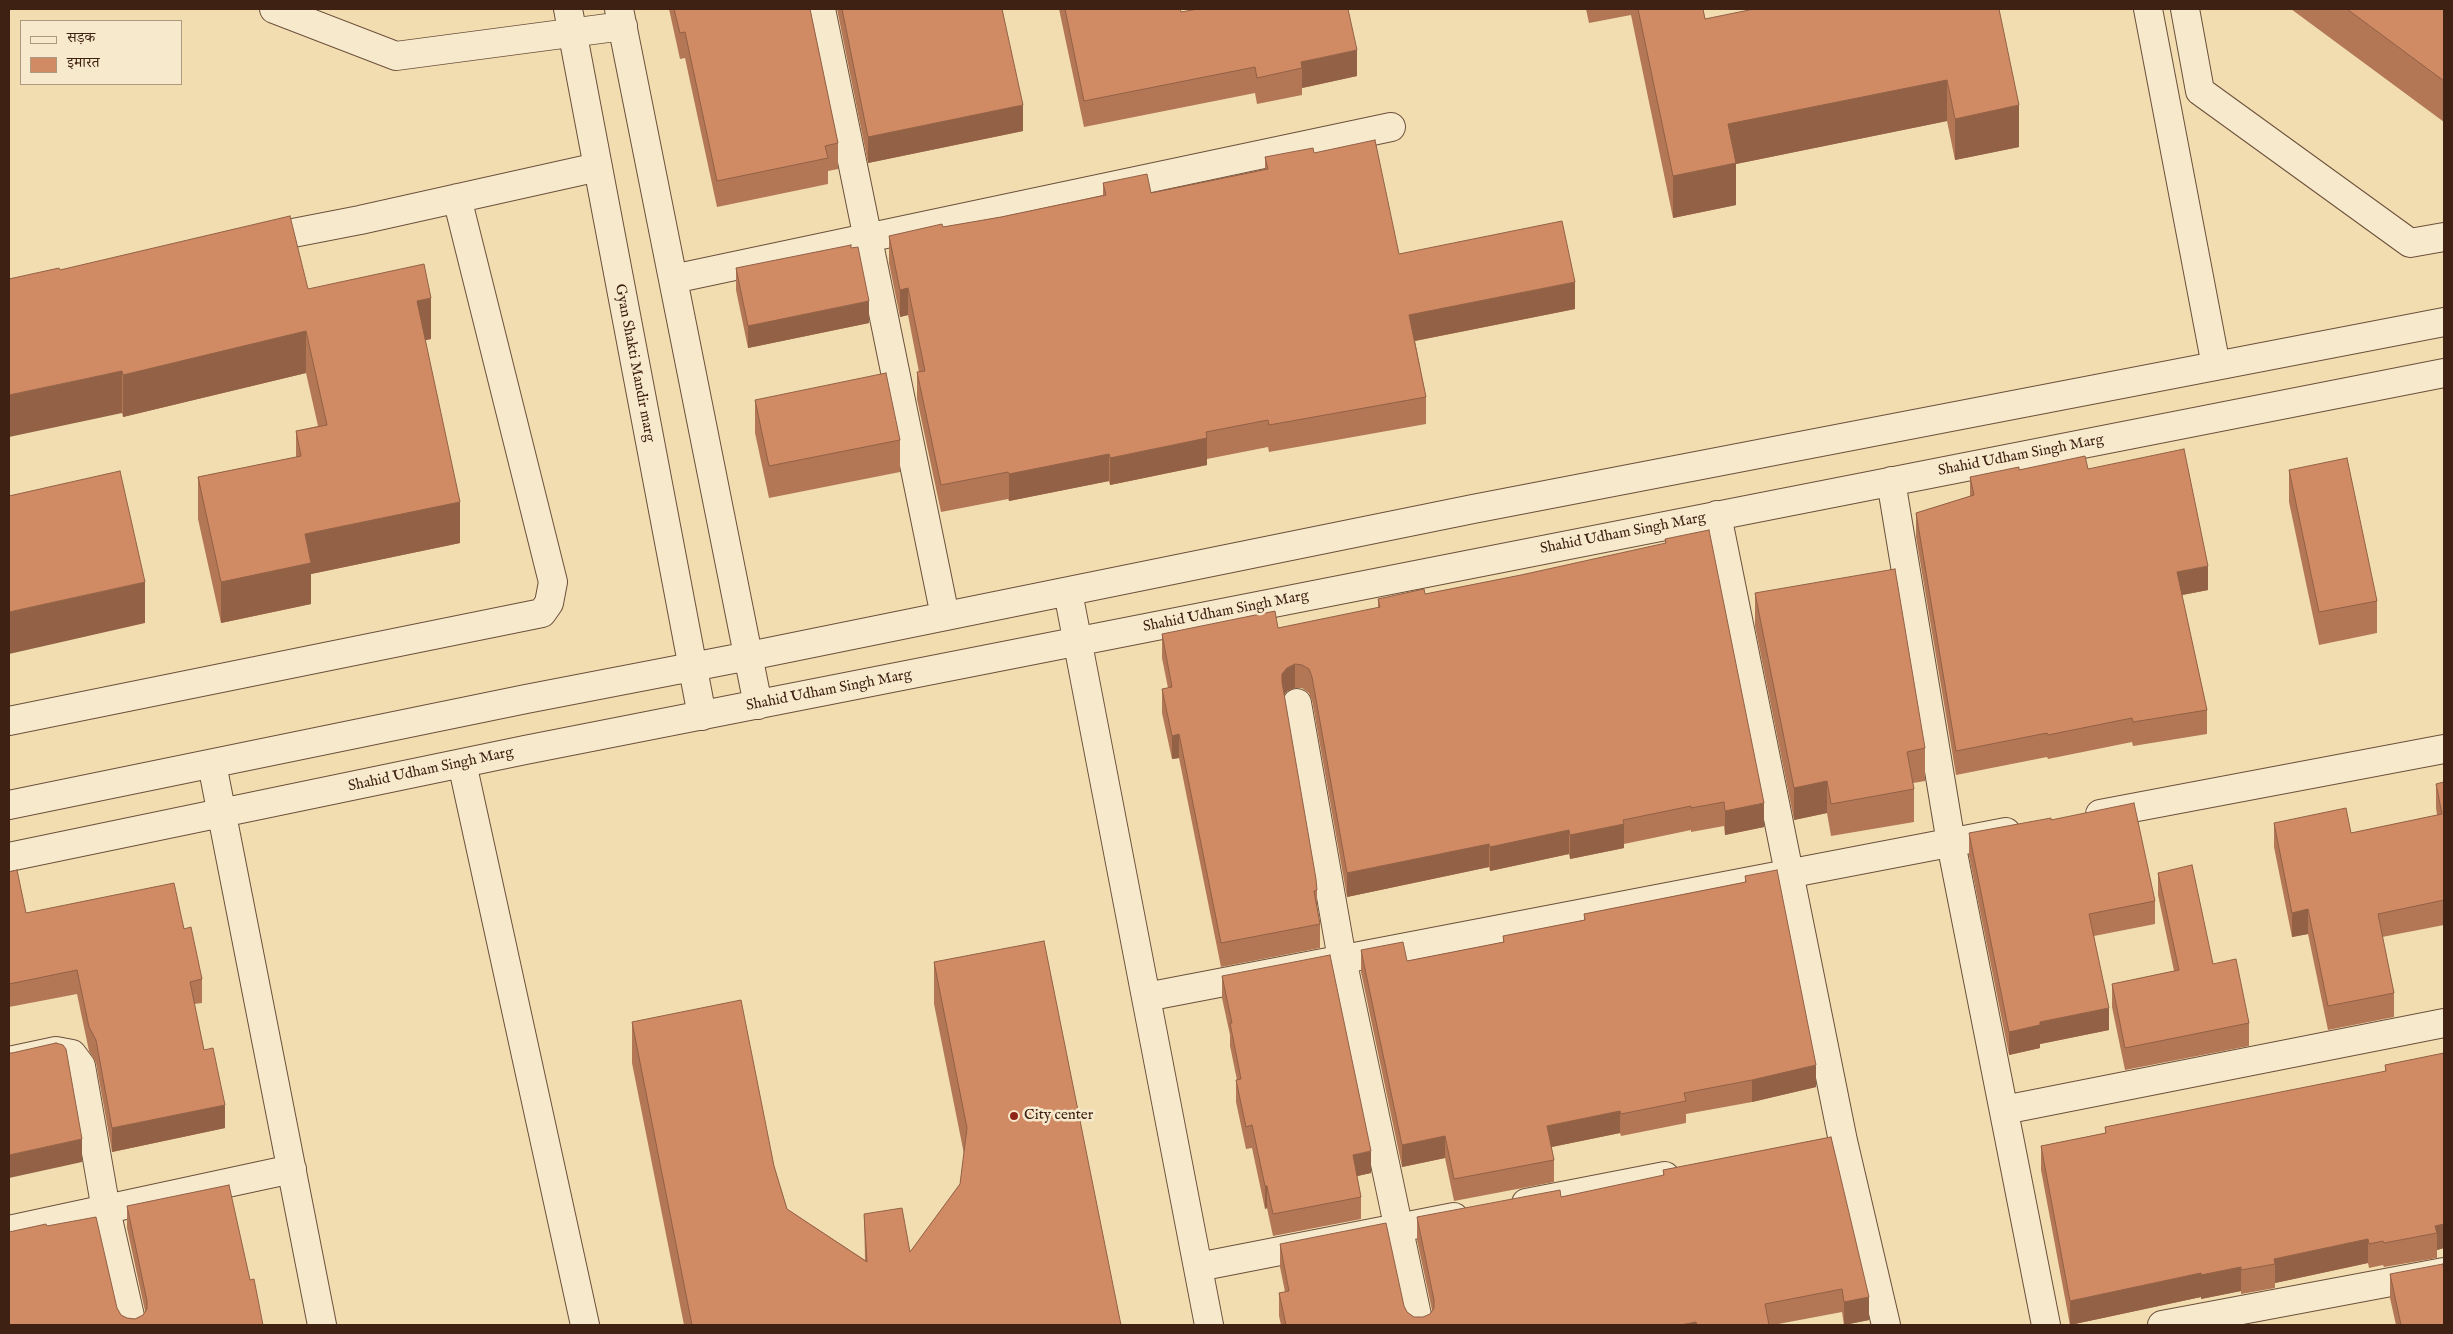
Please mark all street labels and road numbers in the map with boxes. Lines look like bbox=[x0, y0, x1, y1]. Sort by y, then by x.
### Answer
street label: Gyan Shakti Mandir marg bbox=[610, 282, 658, 444]
street label: Shahid Udham Singh Marg bbox=[1937, 431, 2105, 481]
street label: Shahid Udham Singh Marg bbox=[1539, 509, 1707, 559]
street label: Shahid Udham Singh Marg bbox=[1142, 587, 1310, 637]
street label: Shahid Udham Singh Marg bbox=[745, 666, 913, 716]
street label: Shahid Udham Singh Marg bbox=[347, 744, 515, 796]

